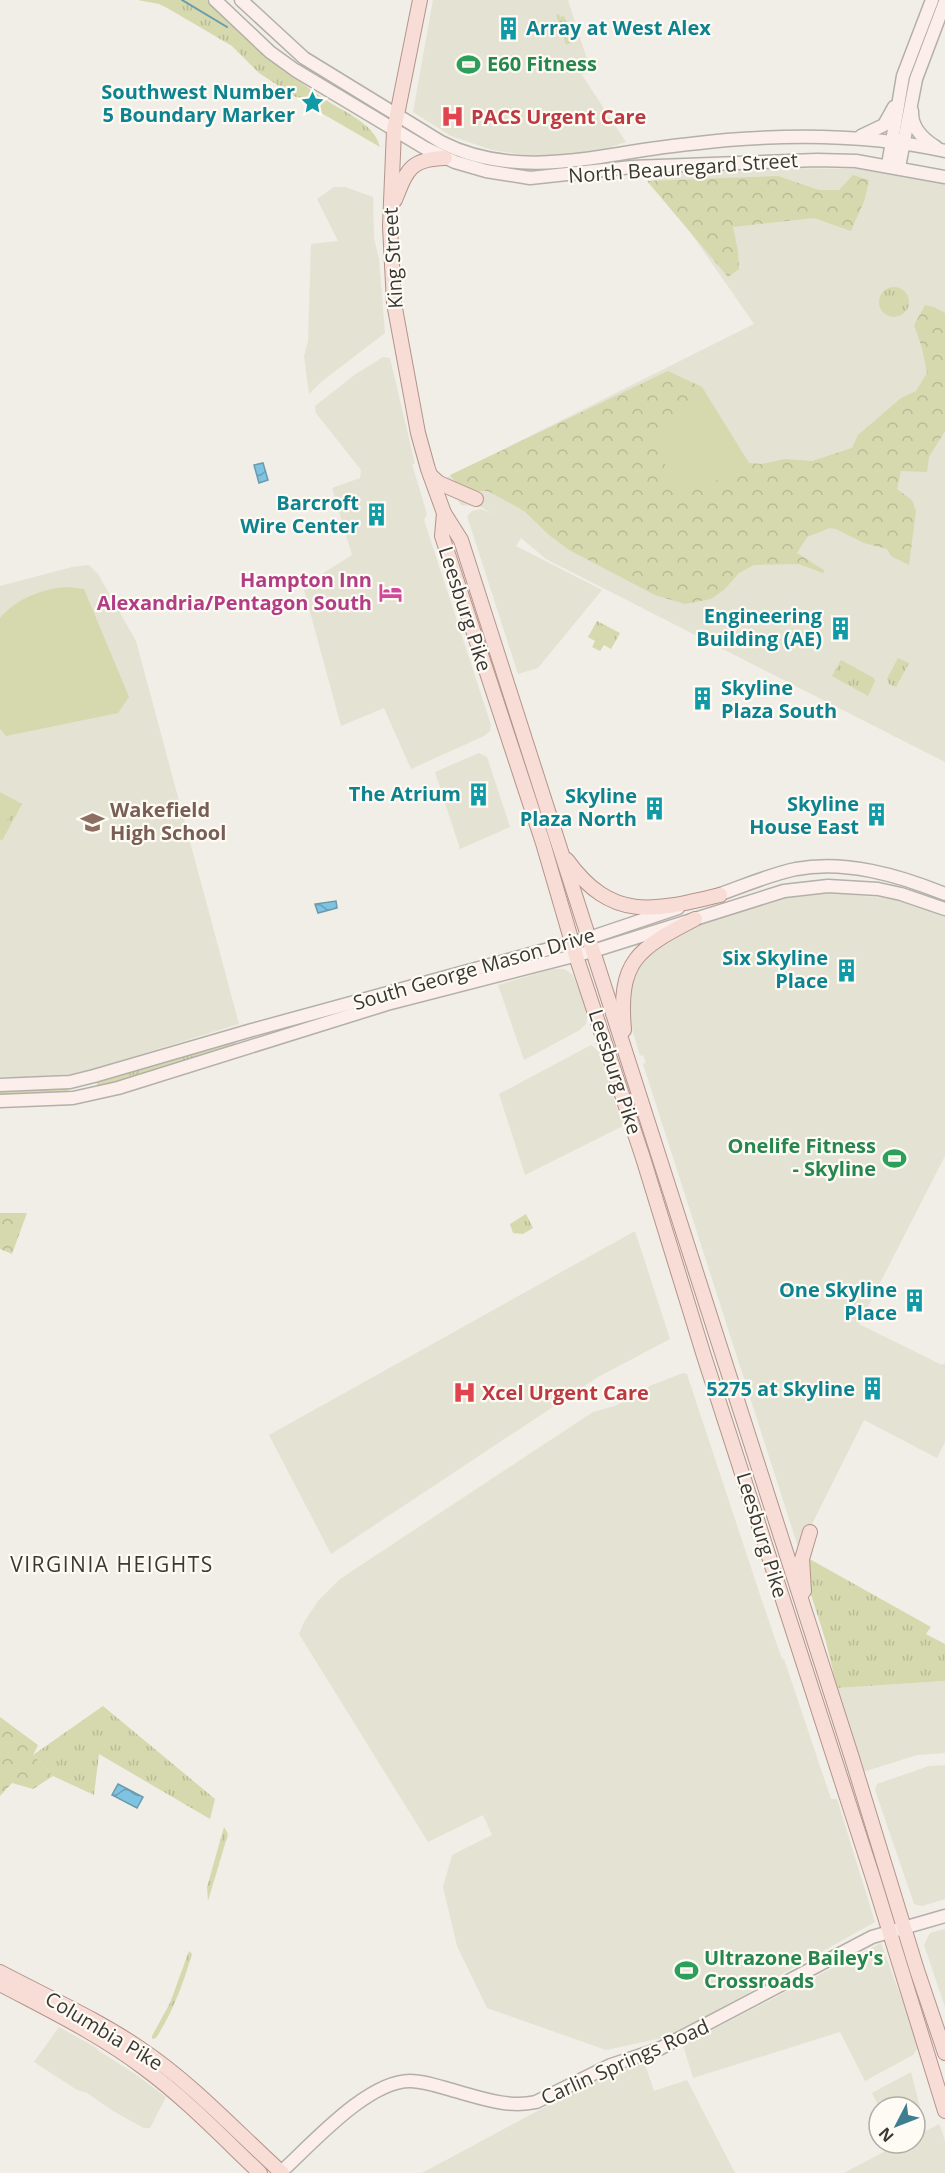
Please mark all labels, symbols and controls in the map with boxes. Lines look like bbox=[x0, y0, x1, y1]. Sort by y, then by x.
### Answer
place label: Array at West Alex bbox=[526, 14, 711, 41]
building icon: Array at West Alex bbox=[495, 15, 521, 41]
place label: E60 Fitness bbox=[487, 50, 597, 77]
sports icon: E60 Fitness bbox=[456, 51, 482, 77]
place label: Southwest Number 5 Boundary Marker bbox=[101, 78, 295, 128]
place icon: Southwest Number 5 Boundary Marker bbox=[300, 90, 326, 116]
place label: PACS Urgent Care bbox=[471, 103, 646, 130]
hospital icon: PACS Urgent Care bbox=[440, 104, 466, 130]
street label: North Beauregard Street bbox=[567, 146, 799, 189]
street label: King Street bbox=[376, 207, 409, 309]
place label: Barcroft Wire Center bbox=[240, 489, 359, 539]
building icon: Barcroft Wire Center bbox=[364, 502, 390, 528]
street label: Leesburg Pike bbox=[433, 543, 498, 675]
place label: Hampton Inn Alexandria/Pentagon South bbox=[97, 566, 372, 616]
hotel icon: Hampton Inn Alexandria/Pentagon South bbox=[377, 579, 403, 605]
place label: Engineering Building (AE) bbox=[696, 602, 823, 652]
building icon: Engineering Building (AE) bbox=[827, 615, 853, 641]
place label: Skyline Plaza South bbox=[721, 674, 837, 724]
building icon: Skyline Plaza South bbox=[690, 686, 716, 712]
place label: The Atrium bbox=[349, 780, 461, 807]
building icon: The Atrium bbox=[466, 781, 492, 807]
place label: Skyline Plaza North bbox=[520, 782, 637, 832]
place label: Skyline House East bbox=[749, 790, 859, 840]
building icon: Skyline Plaza North bbox=[642, 795, 668, 821]
place label: Wakefield High School bbox=[110, 796, 226, 846]
building icon: Skyline House East bbox=[864, 802, 890, 828]
school or university icon: Wakefield High School bbox=[79, 809, 105, 835]
street label: South George Mason Drive bbox=[350, 921, 598, 1016]
place label: Six Skyline Place bbox=[722, 944, 828, 994]
building icon: Six Skyline Place bbox=[833, 957, 859, 983]
street label: Leesburg Pike bbox=[583, 1006, 648, 1138]
place label: Onelife Fitness - Skyline bbox=[728, 1132, 876, 1182]
sports icon: Onelife Fitness - Skyline bbox=[881, 1145, 907, 1171]
place label: One Skyline Place bbox=[779, 1276, 897, 1326]
building icon: One Skyline Place bbox=[902, 1288, 928, 1314]
place label: 5275 at Skyline bbox=[706, 1375, 855, 1402]
building icon: 5275 at Skyline bbox=[860, 1376, 886, 1402]
place label: Xcel Urgent Care bbox=[482, 1379, 649, 1406]
hospital icon: Xcel Urgent Care bbox=[451, 1380, 477, 1406]
street label: Leesburg Pike bbox=[731, 1469, 794, 1601]
district label: VIRGINIA HEIGHTS bbox=[10, 1550, 214, 1578]
place label: Ultrazone Bailey's Crossroads bbox=[704, 1944, 884, 1994]
sports icon: Ultrazone Bailey's Crossroads bbox=[673, 1957, 699, 1983]
street label: Columbia Pike bbox=[40, 1985, 168, 2076]
street label: Carlin Springs Road bbox=[536, 2012, 713, 2111]
north arrow bbox=[867, 2095, 927, 2155]
text: N bbox=[873, 2123, 898, 2147]

